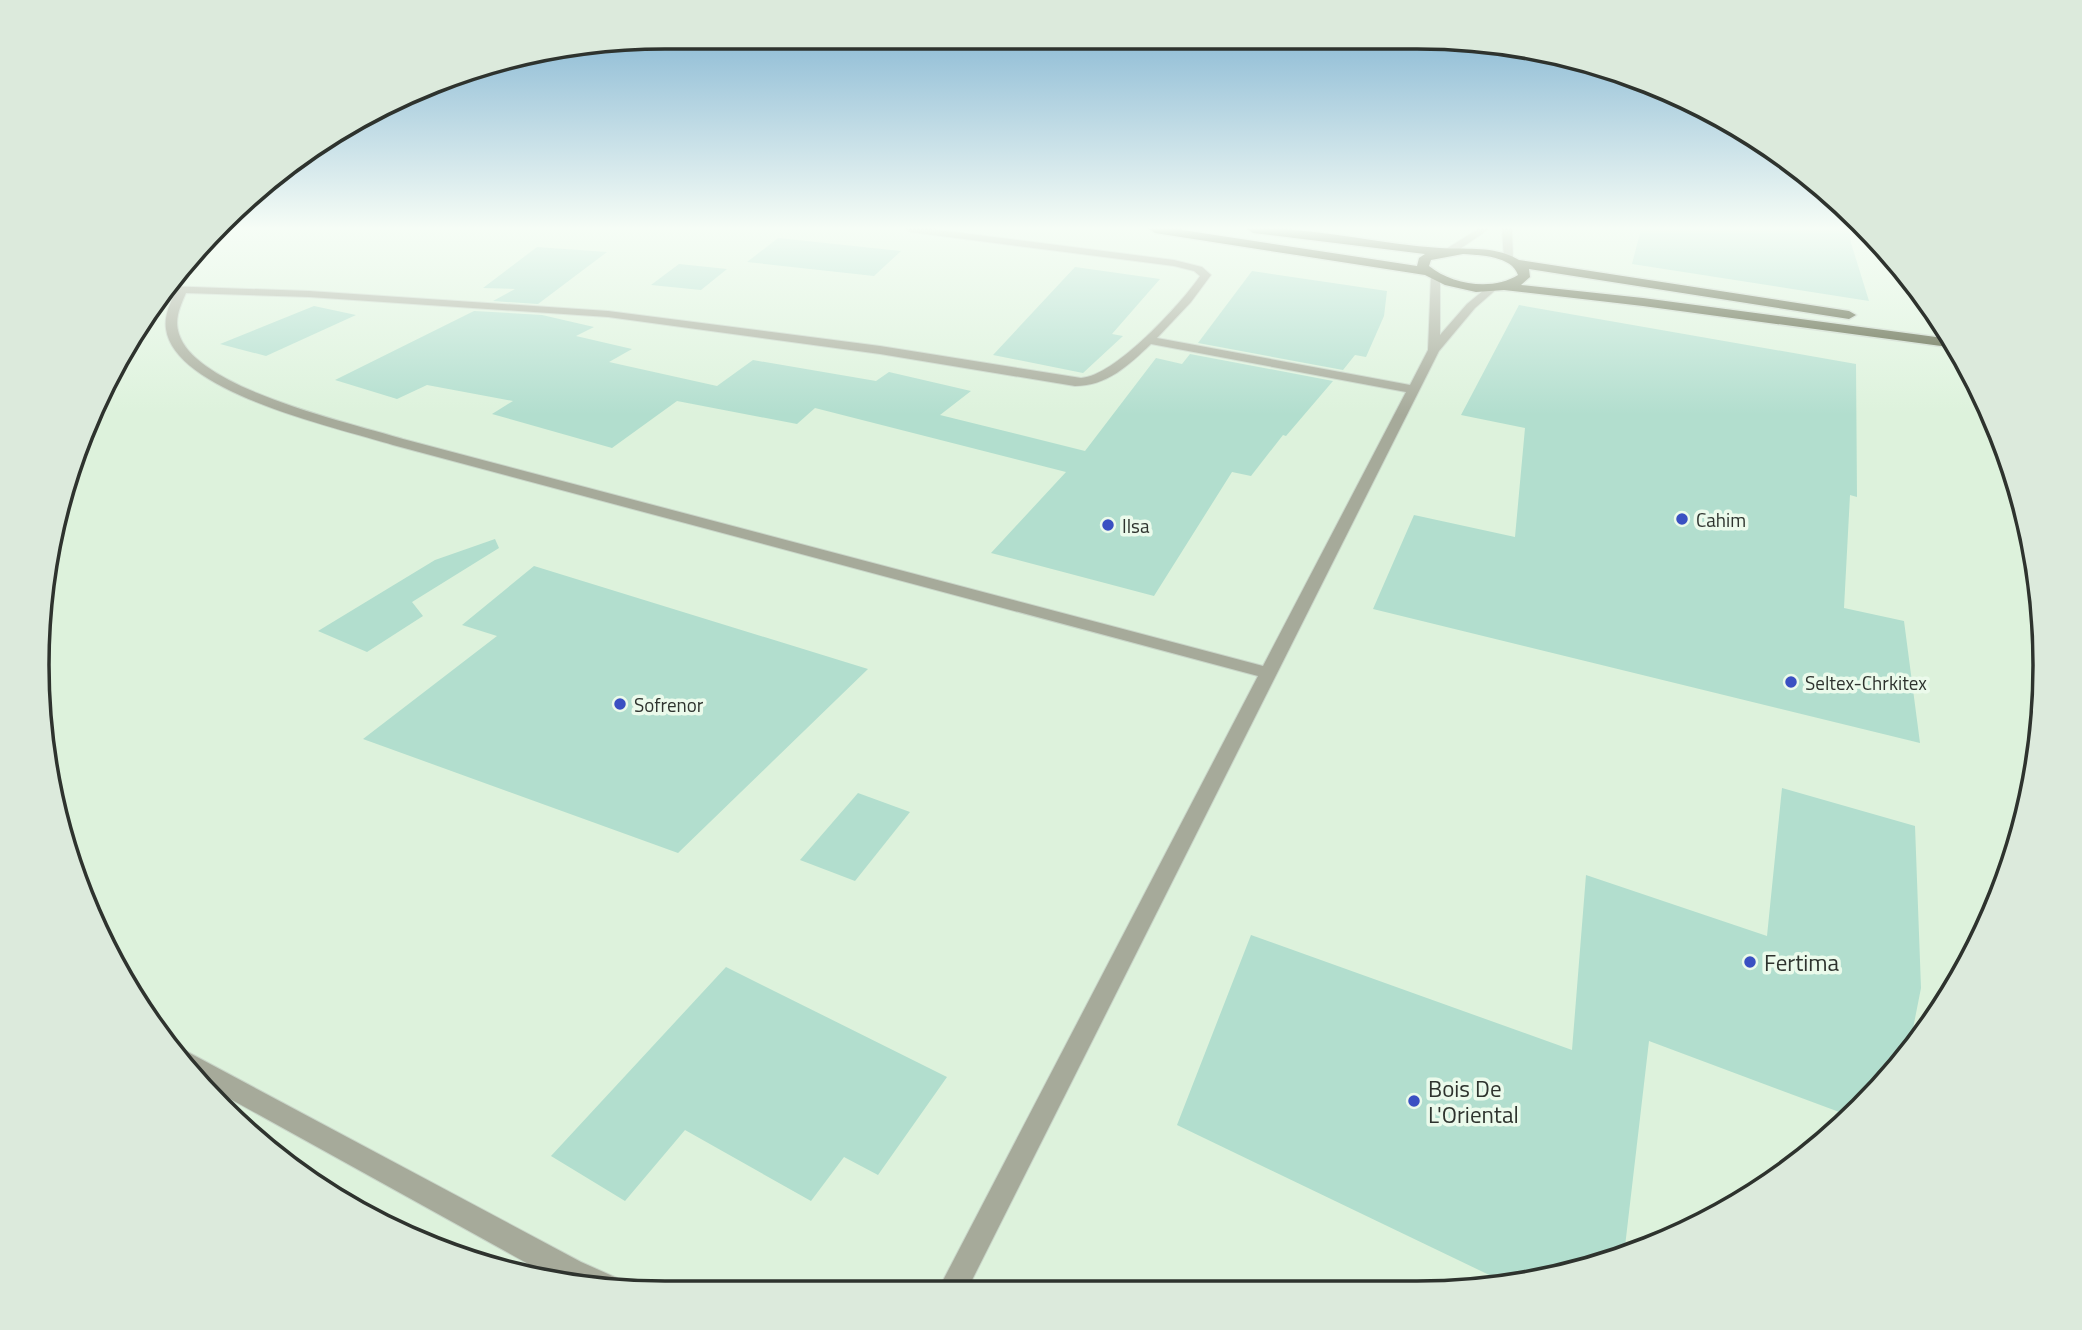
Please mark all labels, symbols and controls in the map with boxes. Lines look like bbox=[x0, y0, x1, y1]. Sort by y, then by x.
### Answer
place label: Cahim bbox=[1696, 505, 1746, 534]
place label: Ilsa bbox=[1122, 511, 1150, 540]
marker: Cahim bbox=[1674, 511, 1690, 527]
marker: Ilsa bbox=[1100, 517, 1116, 533]
place label: Seltex-Chrkitex bbox=[1805, 668, 1927, 697]
marker: Seltex-Chrkitex bbox=[1783, 674, 1799, 690]
place label: Sofrenor bbox=[634, 690, 704, 719]
marker: Sofrenor bbox=[612, 696, 628, 712]
place label: Fertima bbox=[1764, 945, 1840, 980]
marker: Fertima bbox=[1742, 954, 1758, 970]
place label: Bois De L'Oriental bbox=[1428, 1071, 1519, 1132]
marker: Bois De L'Oriental bbox=[1406, 1093, 1422, 1109]

